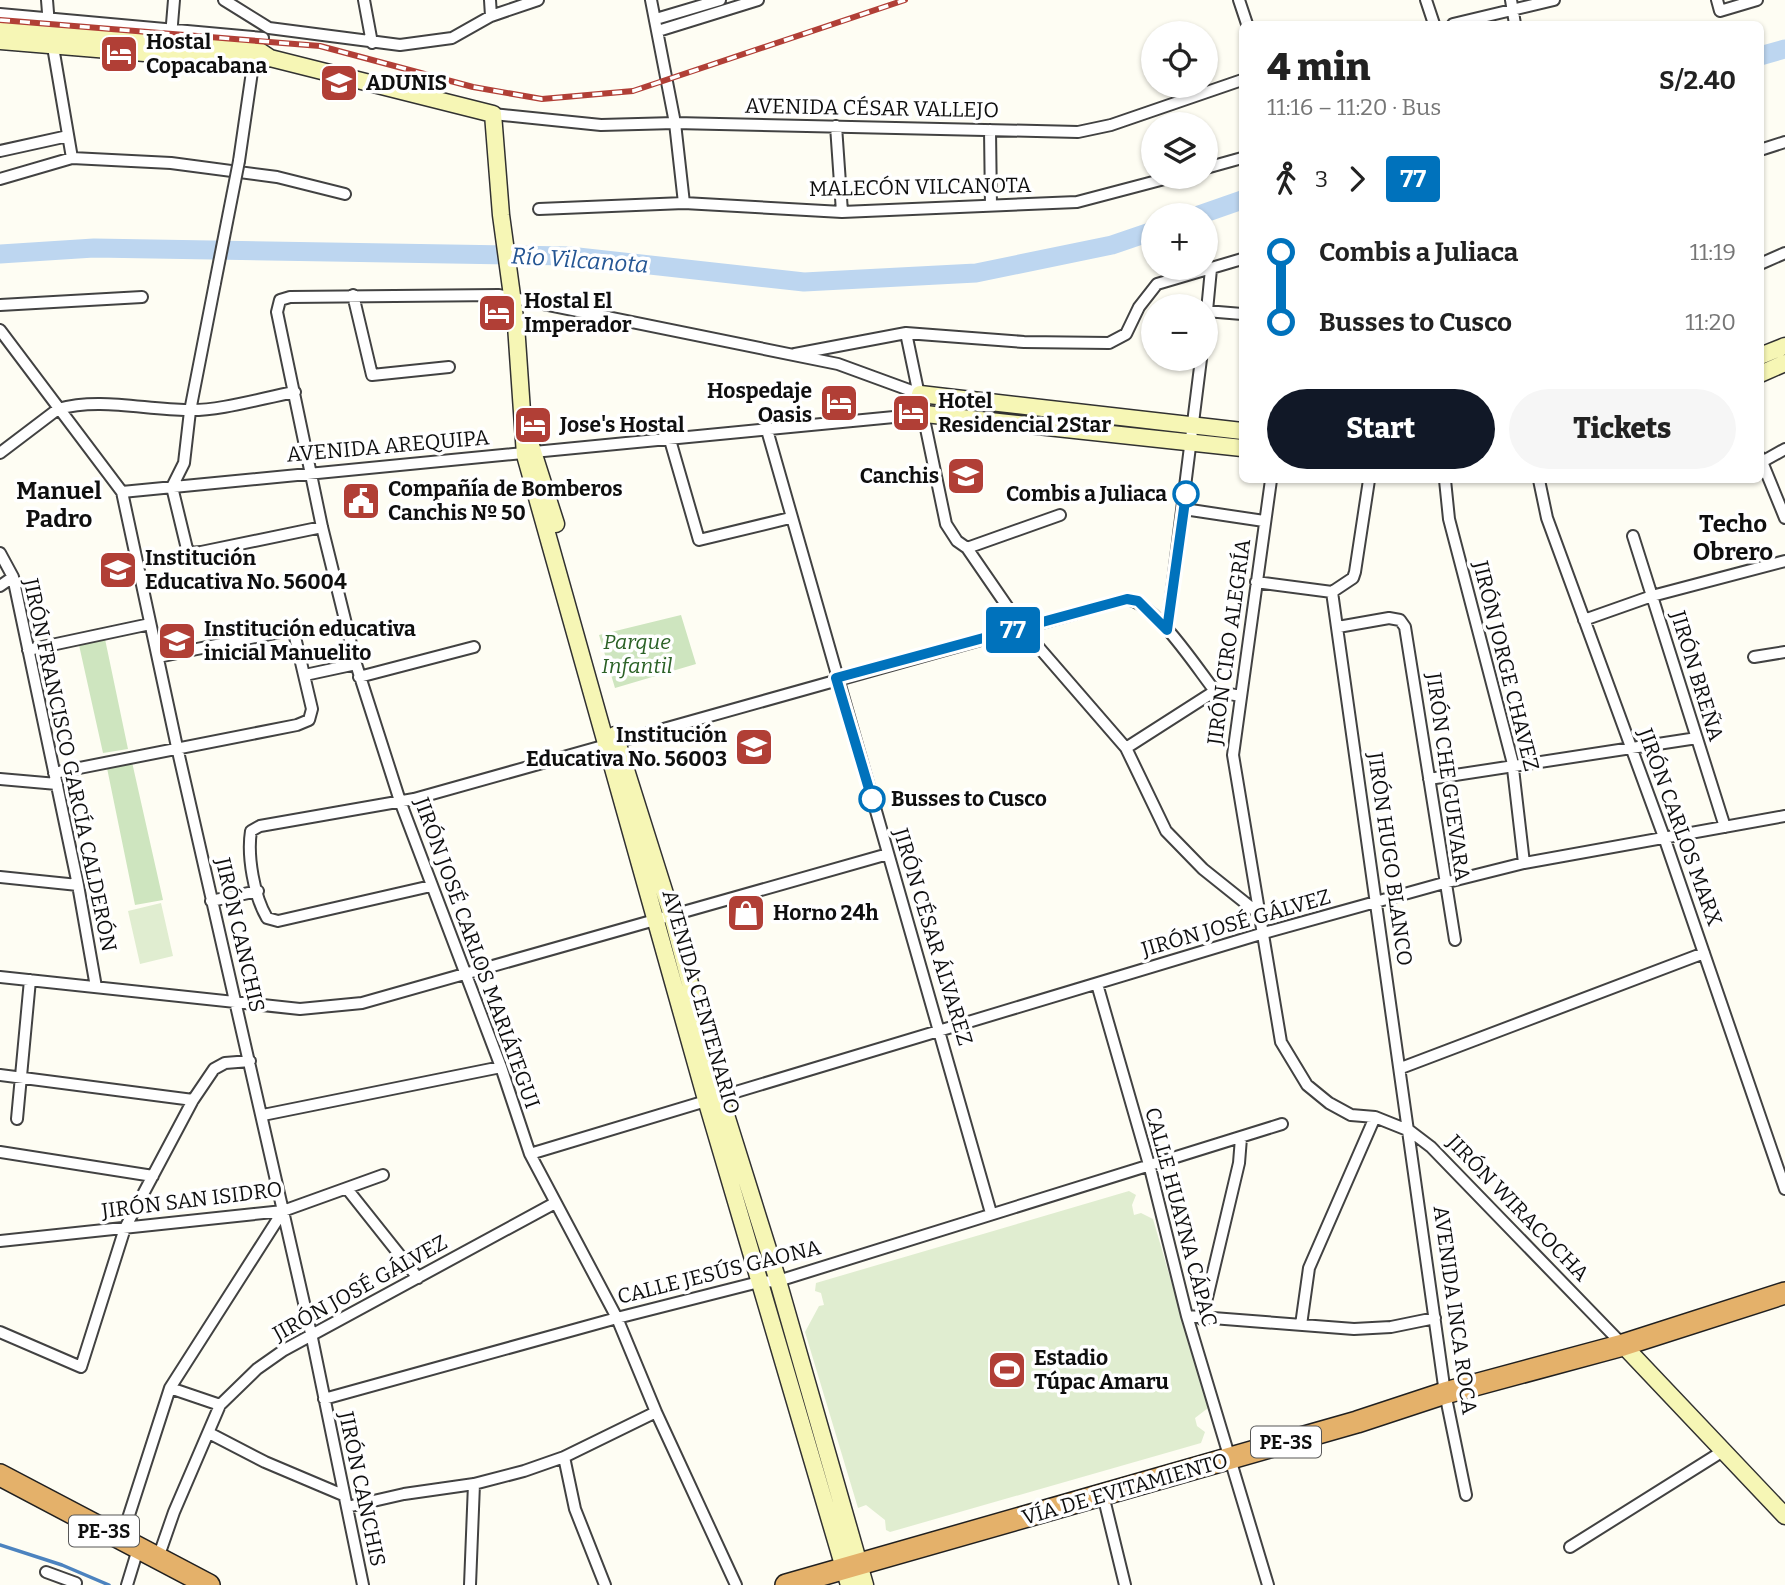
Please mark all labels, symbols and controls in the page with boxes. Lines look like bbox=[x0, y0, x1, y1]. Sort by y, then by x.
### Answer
map controls bbox=[1141, 21, 1218, 371]
button: locate bbox=[1141, 21, 1218, 98]
place label: Hostal Copacabana bbox=[146, 29, 267, 79]
hotel icon: Hostal Copacabana bbox=[98, 33, 140, 75]
text: 4 min bbox=[1267, 44, 1370, 90]
school or university icon: ADUNIS bbox=[318, 62, 360, 104]
text: S/2.40 bbox=[1659, 65, 1736, 96]
place label: ADUNIS bbox=[366, 70, 447, 96]
street label: AVENIDA CÉSAR VALLEJO bbox=[745, 93, 999, 123]
text: 11:16 – 11:20 · Bus bbox=[1267, 93, 1441, 121]
button: layers bbox=[1141, 112, 1218, 189]
icon: walk bbox=[1267, 160, 1305, 198]
icon: forward bbox=[1338, 160, 1376, 198]
text: 3 bbox=[1315, 165, 1328, 193]
text: 77 bbox=[1400, 165, 1426, 193]
street label: MALECÓN VILCANOTA bbox=[809, 172, 1032, 202]
button: + bbox=[1141, 203, 1218, 280]
text: Combis a Juliaca bbox=[1319, 237, 1518, 268]
text: 11:19 bbox=[1690, 238, 1736, 266]
water label: Río Vilcanota bbox=[510, 241, 650, 279]
place label: Hostal El Imperador bbox=[524, 288, 632, 338]
hotel icon: Hostal El Imperador bbox=[476, 292, 518, 334]
button: − bbox=[1141, 294, 1218, 371]
text: Busses to Cusco bbox=[1319, 307, 1512, 338]
text: 11:20 bbox=[1685, 308, 1736, 336]
place label: Hospedaje Oasis bbox=[707, 378, 812, 428]
hotel icon: Hospedaje Oasis bbox=[818, 382, 860, 424]
place label: Hotel Residencial 2Star bbox=[938, 388, 1111, 438]
button: Start bbox=[1267, 389, 1495, 469]
button: Tickets bbox=[1509, 389, 1736, 469]
hotel icon: Hotel Residencial 2Star bbox=[890, 392, 932, 434]
hotel icon: Jose's Hostal bbox=[512, 404, 554, 446]
place label: Jose's Hostal bbox=[559, 412, 685, 438]
street label: AVENIDA AREQUIPA bbox=[286, 424, 491, 468]
school or university icon: Canchis bbox=[945, 455, 987, 497]
place label: Canchis bbox=[860, 463, 939, 489]
place label: Compañía de Bomberos Canchis Nº 50 bbox=[388, 476, 623, 526]
district label: Manuel Padro bbox=[16, 477, 102, 533]
public building icon: Compañía de Bomberos Canchis Nº 50 bbox=[340, 480, 382, 522]
place label: Combis a Juliaca bbox=[1006, 481, 1167, 507]
marker: Combis a Juliaca bbox=[1173, 481, 1199, 507]
district label: Techo Obrero bbox=[1693, 510, 1773, 566]
street label: JIRÓN CIRO ALEGRÍA bbox=[1202, 537, 1256, 748]
place label: Institución Educativa No. 56004 bbox=[145, 545, 347, 595]
school or university icon: Institución Educativa No. 56004 bbox=[97, 549, 139, 591]
street label: JIRÓN JORGE CHAVEZ bbox=[1467, 557, 1545, 774]
street label: JIRÓN FRANCISCO GARCÍA CALDERÓN bbox=[17, 575, 122, 954]
line badge: 77 bbox=[982, 607, 1044, 653]
street label: JIRÓN BREÑA bbox=[1665, 607, 1729, 744]
place label: Institución educativa inicial Manuelito bbox=[204, 616, 416, 666]
text: 77 bbox=[1000, 616, 1026, 644]
school or university icon: Institución educativa inicial Manuelito bbox=[156, 620, 198, 662]
park label: Parque Infantil bbox=[602, 629, 673, 679]
street label: JIRÓN CHE GUEVARA bbox=[1420, 670, 1476, 883]
place label: Institución Educativa No. 56003 bbox=[526, 722, 727, 772]
street label: JIRÓN CARLOS MARX bbox=[1632, 724, 1728, 930]
school or university icon: Institución Educativa No. 56003 bbox=[733, 726, 775, 768]
street label: JIRÓN HUGO BLANCO bbox=[1362, 749, 1418, 968]
marker: Busses to Cusco bbox=[859, 786, 885, 812]
place label: Busses to Cusco bbox=[891, 786, 1047, 812]
street label: JIRÓN JOSÉ CARLOS MARIÁTEGUI bbox=[408, 793, 545, 1112]
street label: JIRÓN CÉSAR ÁLVAREZ bbox=[887, 824, 978, 1049]
street label: JIRÓN CANCHIS bbox=[209, 854, 270, 1015]
street label: JIRÓN JOSÉ GÁLVEZ bbox=[1137, 884, 1334, 963]
street label: AVENIDA CENTENARIO bbox=[656, 887, 746, 1117]
shop icon: Horno 24h bbox=[725, 892, 767, 934]
place label: Horno 24h bbox=[773, 900, 879, 926]
street label: CALLE HUAYNA CÁPAC bbox=[1139, 1104, 1223, 1330]
street label: JIRÓN WIRACOCHA bbox=[1441, 1129, 1595, 1287]
street label: JIRÓN SAN ISIDRO bbox=[99, 1176, 284, 1224]
street label: AVENIDA INCA ROCA bbox=[1427, 1204, 1483, 1416]
street label: JIRÓN JOSÉ GÁLVEZ bbox=[267, 1229, 452, 1347]
street label: CALLE JESÚS GAONA bbox=[615, 1234, 823, 1310]
place label: Estadio Túpac Amaru bbox=[1034, 1345, 1169, 1395]
sports icon: Estadio Túpac Amaru bbox=[986, 1349, 1028, 1391]
street label: JIRÓN CANCHIS bbox=[333, 1408, 391, 1569]
road number: PE-3S bbox=[1251, 1426, 1321, 1458]
street label: VÍA DE EVITAMIENTO bbox=[1019, 1447, 1231, 1531]
road number: PE-3S bbox=[69, 1516, 139, 1546]

